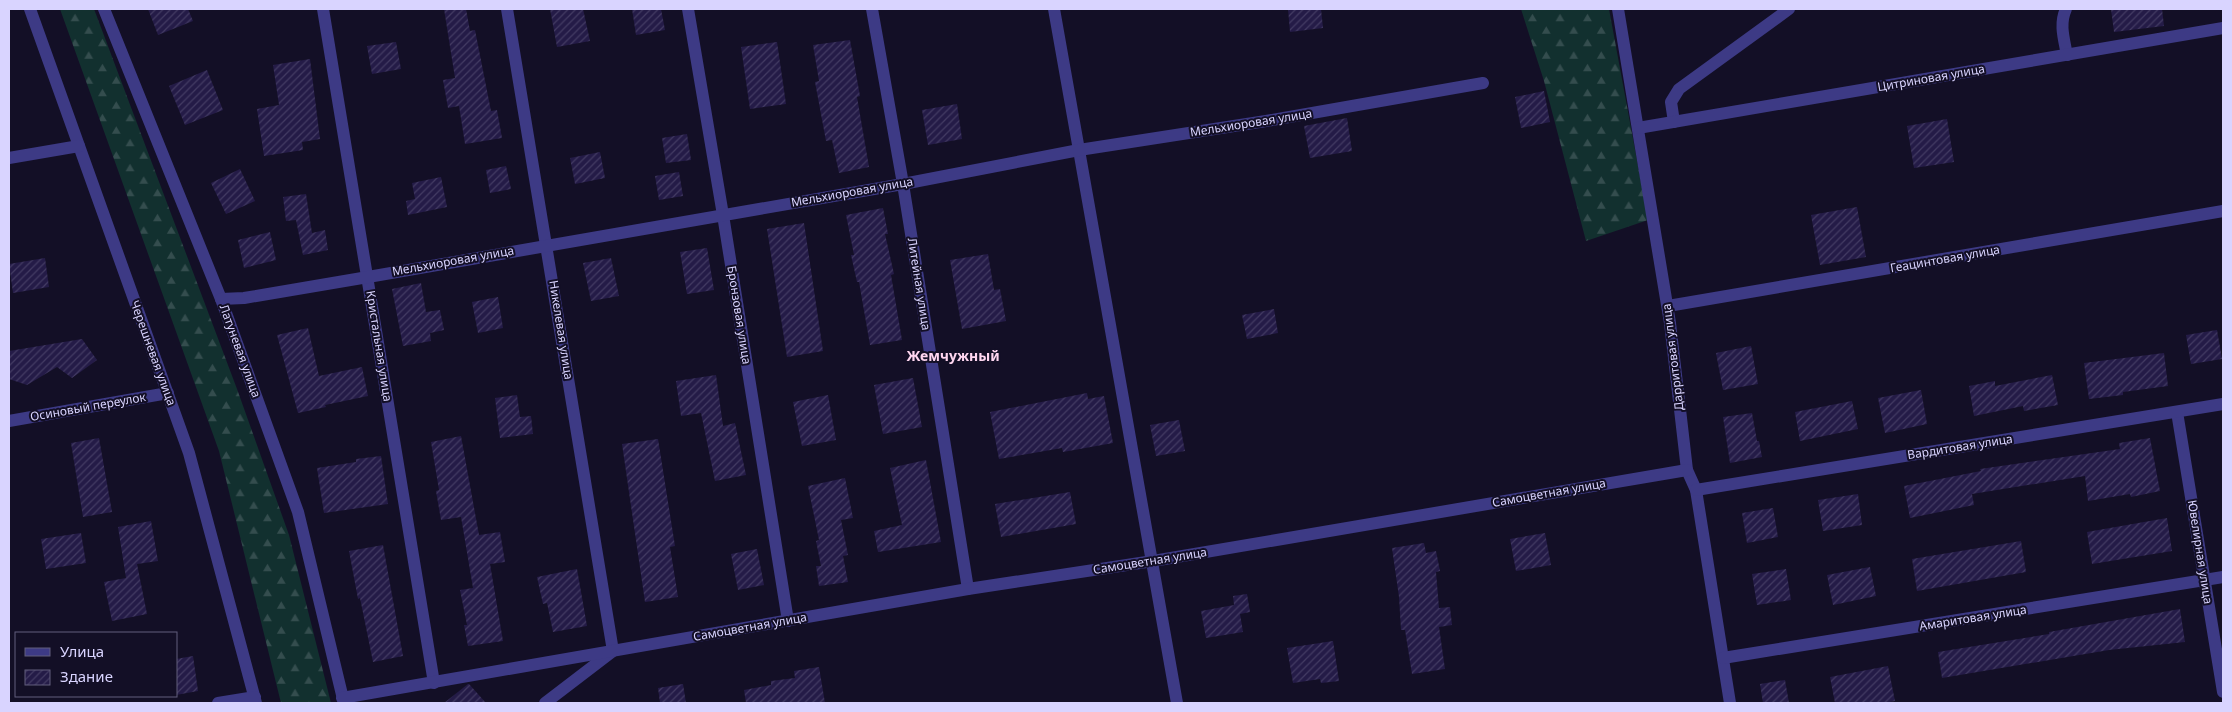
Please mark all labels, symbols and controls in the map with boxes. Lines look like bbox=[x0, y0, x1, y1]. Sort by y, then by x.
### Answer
street label: Цитриновая улица bbox=[1876, 60, 1986, 95]
street label: Мельхиоровая улица bbox=[1189, 104, 1313, 141]
street label: Мельхиоровая улица bbox=[790, 172, 914, 211]
street label: Литейная улица bbox=[904, 236, 935, 331]
street label: Геацинтовая улица bbox=[1889, 240, 2001, 277]
street label: Мельхиоровая улица bbox=[391, 241, 515, 280]
street label: Бронзовая улица bbox=[723, 264, 756, 365]
street label: Никелевая улица bbox=[545, 279, 578, 381]
street label: Кристальная улица bbox=[362, 289, 397, 403]
street label: Черешневая улица bbox=[127, 298, 180, 408]
street label: Латуневая улица bbox=[216, 302, 265, 400]
street label: Дарритовая улица bbox=[1658, 303, 1687, 411]
district label: Жемчужный bbox=[906, 346, 1000, 365]
street label: Осиновый переулок bbox=[29, 388, 148, 425]
street label: Вардитовая улица bbox=[1906, 430, 2014, 463]
street label: Самоцветная улица bbox=[1491, 474, 1607, 511]
street label: Ювелирная улица bbox=[2184, 499, 2217, 605]
street label: Самоцветная улица bbox=[1092, 543, 1208, 578]
street label: Амаритовая улица bbox=[1918, 601, 2028, 634]
street label: Самоцветная улица bbox=[692, 608, 808, 645]
legend bbox=[15, 632, 178, 697]
text: Улица bbox=[60, 641, 104, 661]
text: Здание bbox=[60, 666, 113, 686]

